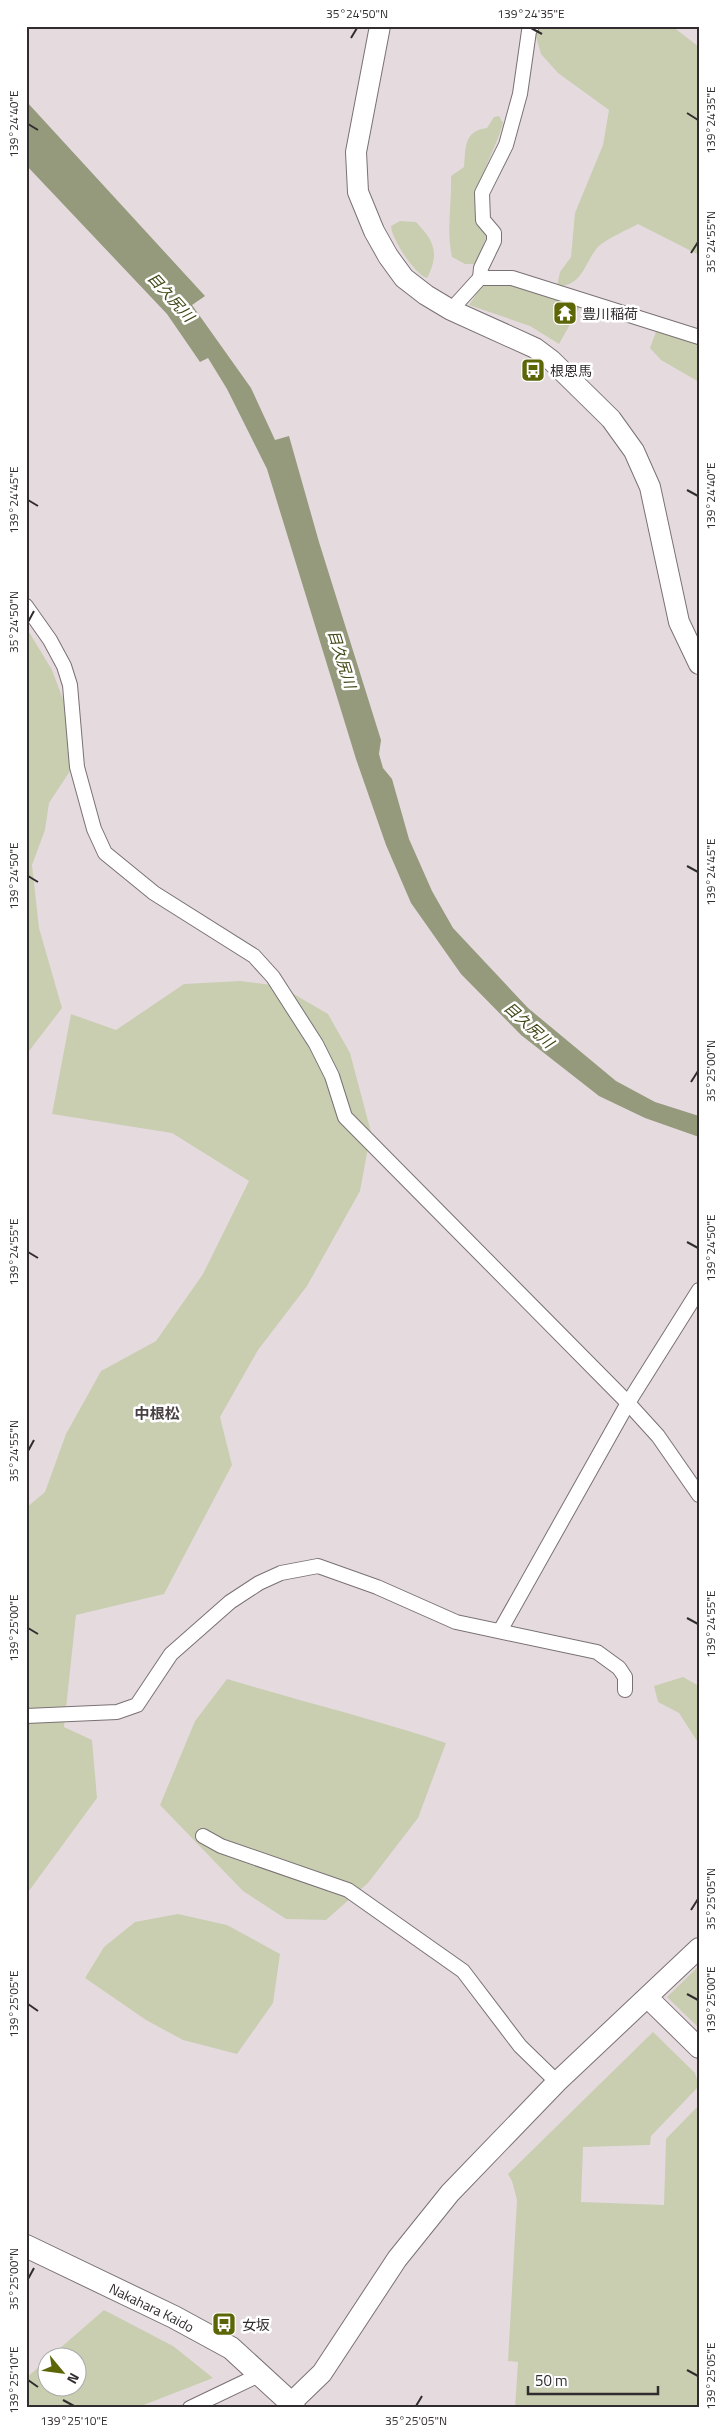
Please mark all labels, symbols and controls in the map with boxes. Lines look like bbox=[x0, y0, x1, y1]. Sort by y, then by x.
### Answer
text: 35°24'50"N bbox=[326, 4, 388, 23]
text: 139°24'35"E bbox=[497, 4, 565, 23]
text: 139°24'35"E bbox=[701, 86, 720, 154]
text: 139°24'40"E bbox=[4, 90, 23, 158]
text: 35°24'55"N bbox=[701, 211, 720, 273]
water label: 目久尻川 bbox=[142, 267, 201, 328]
temple icon: 豊川稲荷 bbox=[552, 300, 578, 326]
place label: 豊川稲荷 bbox=[582, 303, 638, 324]
bus stop icon: 根恩馬 bbox=[520, 357, 546, 383]
place label: 根恩馬 bbox=[550, 360, 592, 381]
text: 139°24'40"E bbox=[701, 462, 720, 530]
text: 139°24'45"E bbox=[4, 466, 23, 534]
text: 35°24'50"N bbox=[4, 591, 23, 653]
water label: 目久尻川 bbox=[322, 627, 362, 693]
text: 139°24'45"E bbox=[701, 838, 720, 906]
text: 139°24'50"E bbox=[4, 842, 23, 910]
water label: 目久尻川 bbox=[499, 996, 560, 1055]
text: 35°25'00"N bbox=[701, 1040, 720, 1102]
text: 139°24'50"E bbox=[701, 1214, 720, 1282]
text: 139°24'55"E bbox=[4, 1218, 23, 1286]
district label: 中根松 bbox=[134, 1402, 180, 1425]
text: 35°24'55"N bbox=[4, 1420, 23, 1482]
text: 139°24'55"E bbox=[701, 1590, 720, 1658]
text: 139°25'00"E bbox=[4, 1594, 23, 1662]
text: 35°25'05"N bbox=[701, 1868, 720, 1930]
text: 139°25'00"E bbox=[701, 1966, 720, 2034]
text: 139°25'05"E bbox=[4, 1970, 23, 2038]
text: 35°25'00"N bbox=[4, 2248, 23, 2310]
street label: Nakahara Kaido bbox=[106, 2277, 198, 2337]
bus stop icon: 女坂 bbox=[211, 2311, 237, 2337]
place label: 女坂 bbox=[242, 2314, 270, 2335]
text: 139°25'05"E bbox=[701, 2342, 720, 2410]
text: 139°25'10"E bbox=[4, 2346, 23, 2414]
north arrow bbox=[38, 2346, 88, 2396]
scale bar bbox=[528, 2364, 658, 2396]
text: N bbox=[62, 2369, 85, 2388]
text: 50 m bbox=[535, 2369, 568, 2392]
text: 139°25'10"E bbox=[40, 2411, 108, 2430]
text: 35°25'05"N bbox=[385, 2411, 447, 2430]

